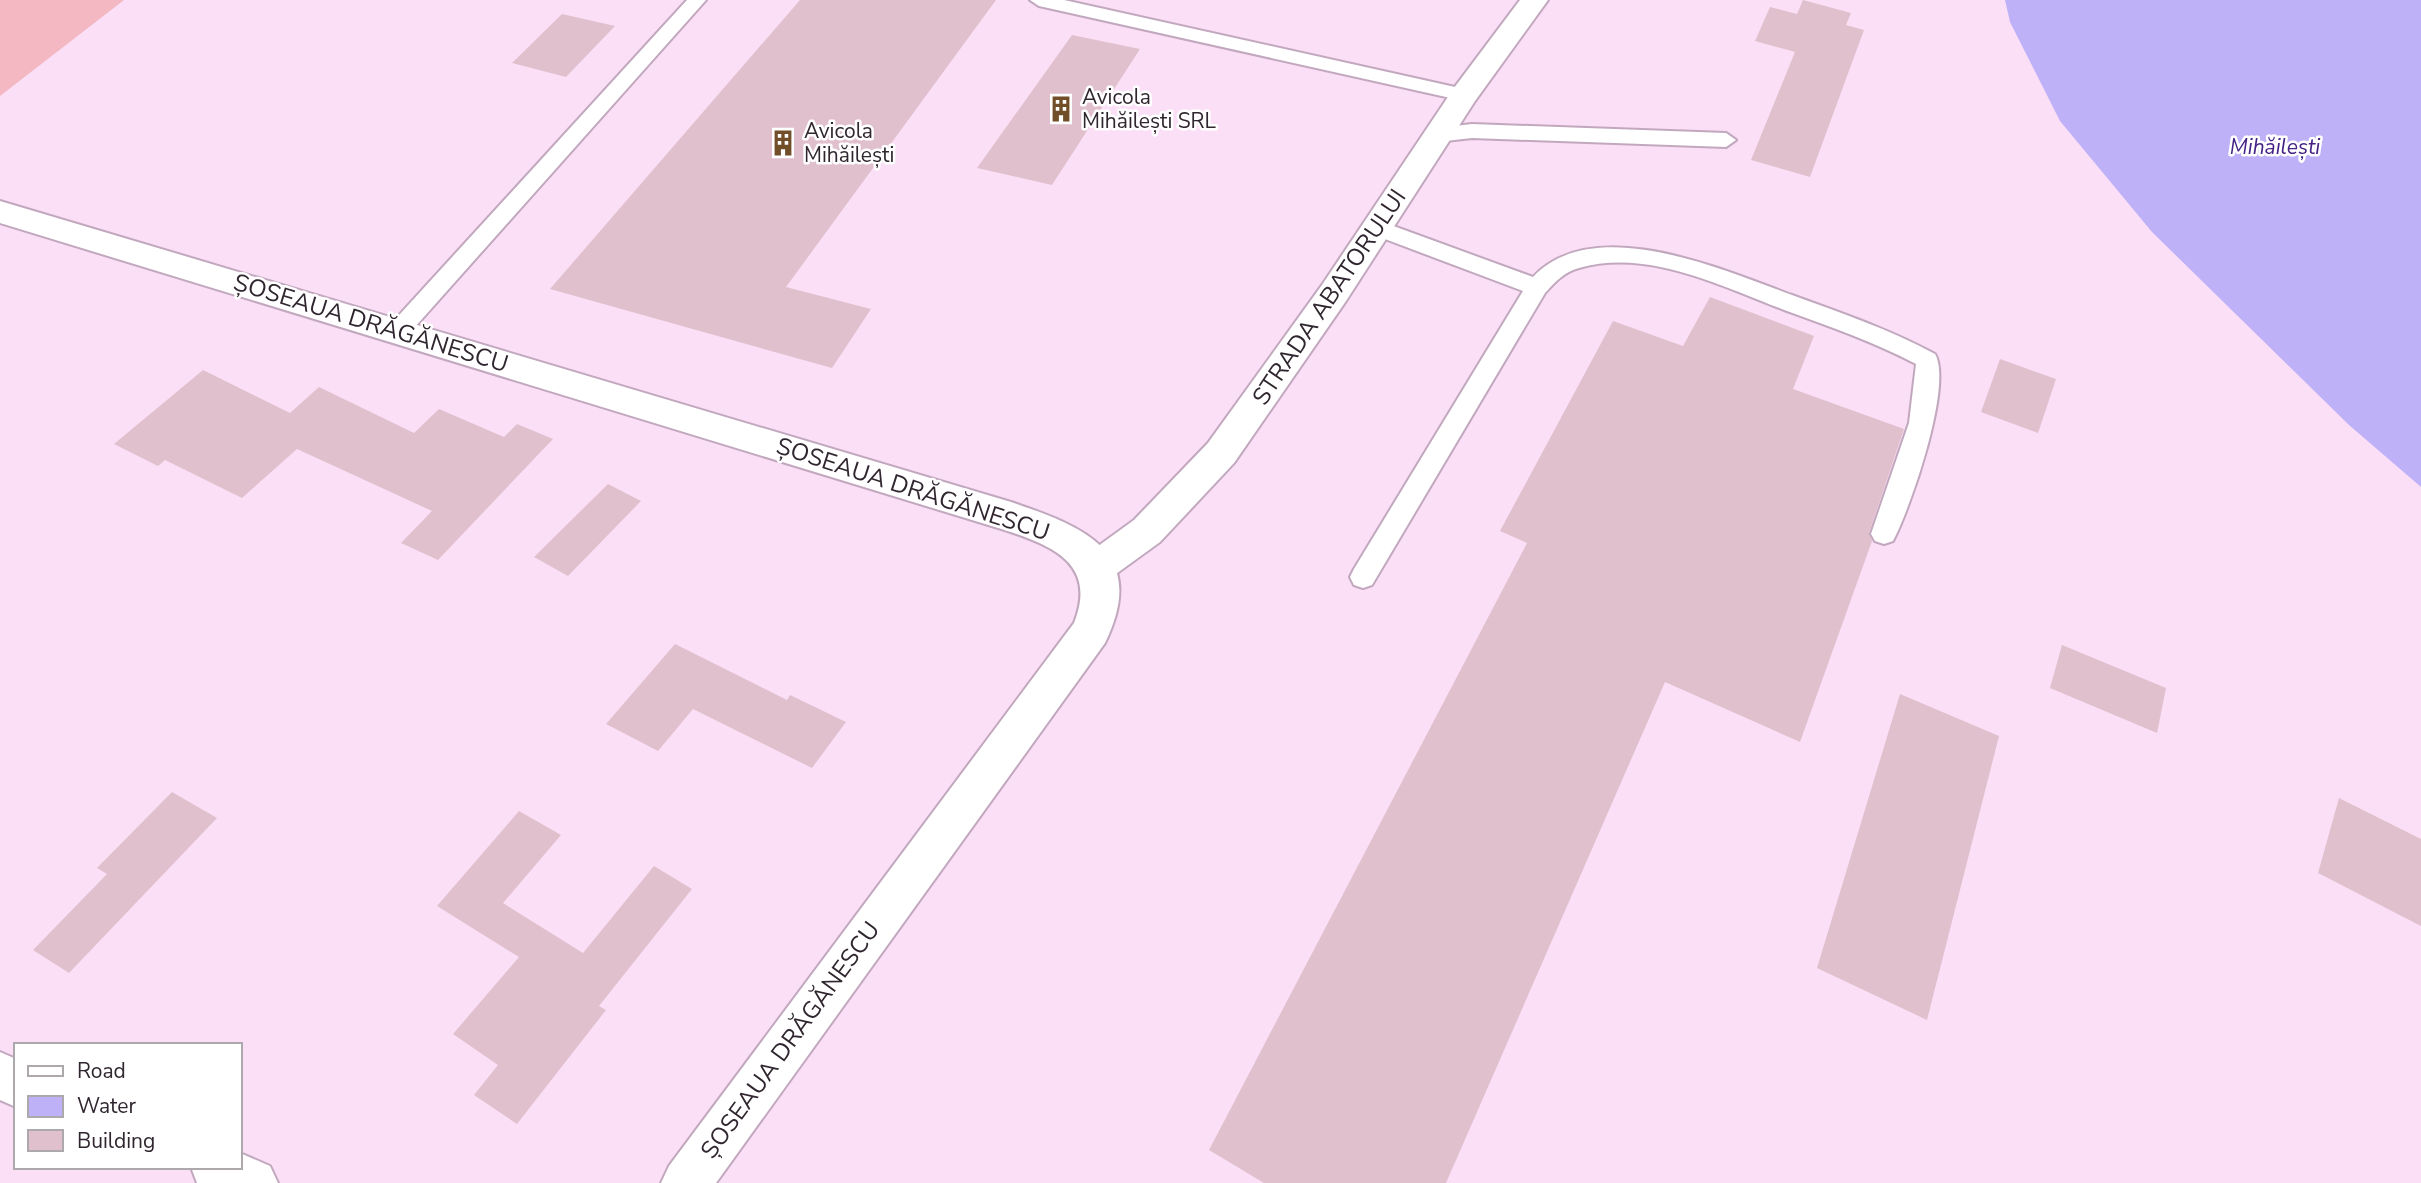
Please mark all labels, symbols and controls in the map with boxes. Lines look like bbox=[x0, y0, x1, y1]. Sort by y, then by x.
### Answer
place label: Avicola Mihăilești SRL bbox=[1082, 83, 1217, 135]
building icon: Avicola Mihăilești SRL bbox=[1046, 94, 1076, 124]
place label: Avicola Mihăilești bbox=[804, 117, 894, 169]
building icon: Avicola Mihăilești bbox=[768, 128, 798, 158]
water label: Mihăilești bbox=[2230, 133, 2321, 161]
street label: STRADA ABATORULUI bbox=[1245, 183, 1413, 411]
street label: ȘOSEAUA DRĂGĂNESCU bbox=[230, 266, 512, 380]
street label: ȘOSEAUA DRĂGĂNESCU bbox=[772, 430, 1054, 548]
street label: ȘOSEAUA DRĂGĂNESCU bbox=[693, 915, 887, 1165]
legend bbox=[14, 1043, 242, 1169]
text: Road bbox=[77, 1057, 126, 1085]
text: Water bbox=[77, 1092, 136, 1120]
text: Building bbox=[77, 1127, 155, 1155]

